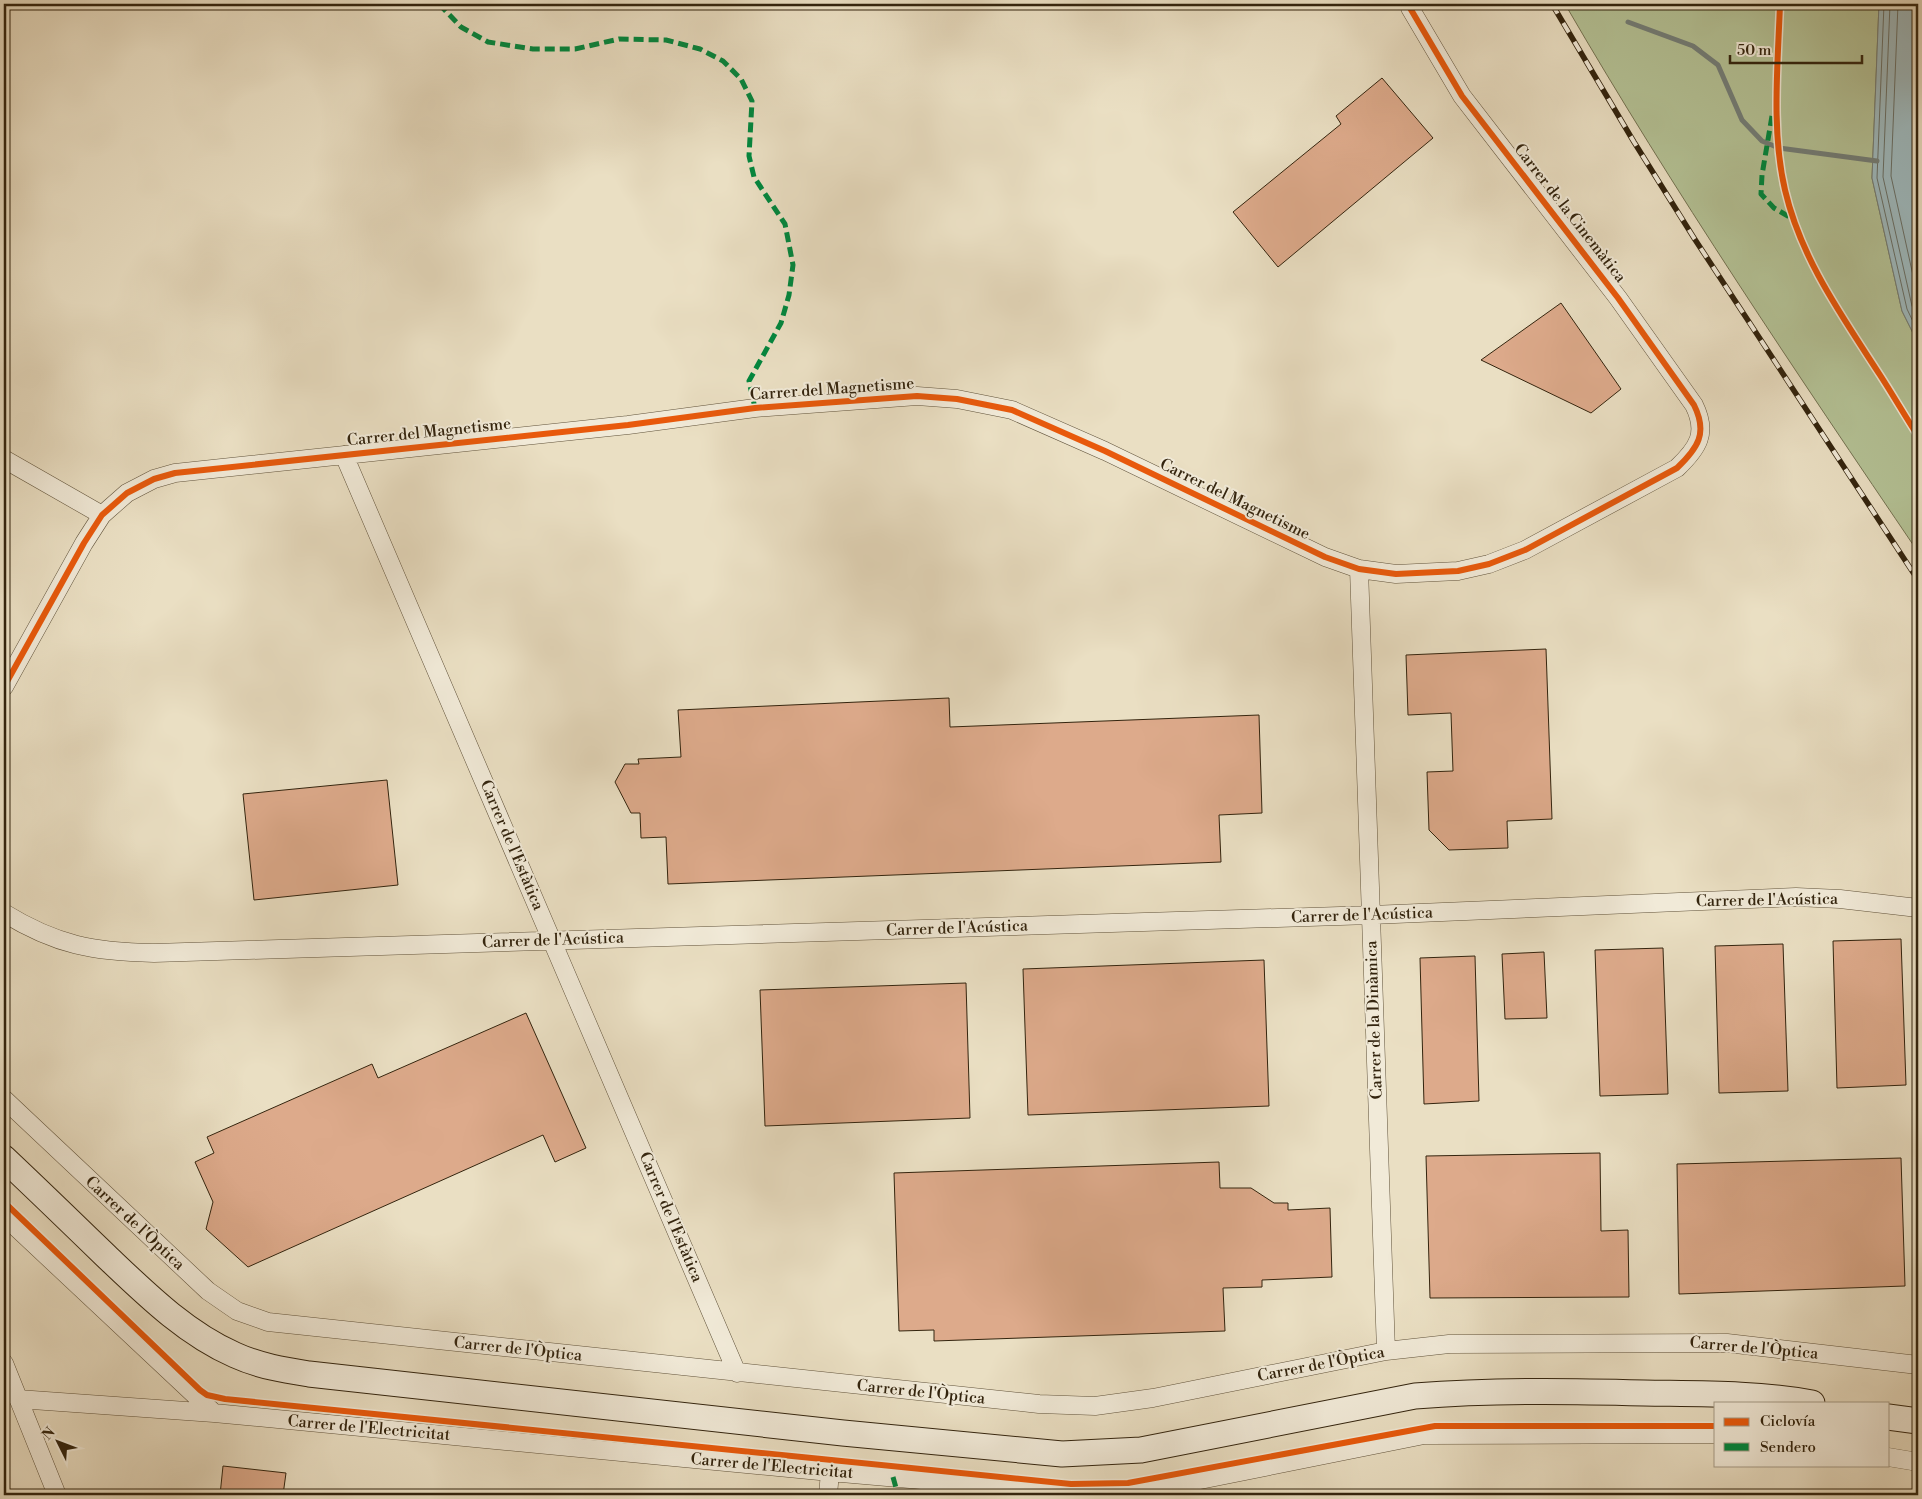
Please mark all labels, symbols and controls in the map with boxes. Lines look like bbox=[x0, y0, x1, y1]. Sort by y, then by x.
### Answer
scale bar bbox=[1730, 32, 1862, 64]
text: 50 m bbox=[1737, 41, 1771, 60]
street label: Carrer de la Cinemàtica bbox=[1509, 139, 1631, 287]
street label: Carrer del Magnetisme bbox=[749, 373, 915, 405]
street label: Carrer del Magnetisme bbox=[346, 413, 512, 451]
street label: Carrer del Magnetisme bbox=[1157, 454, 1313, 544]
street label: Carrer de l'Estàtica bbox=[476, 777, 549, 914]
street label: Carrer de l'Acústica bbox=[1696, 889, 1839, 911]
street label: Carrer de l'Acústica bbox=[1291, 902, 1434, 927]
street label: Carrer de l'Acústica bbox=[886, 915, 1029, 940]
street label: Carrer de l'Acústica bbox=[482, 927, 625, 952]
street label: Carrer de la Dinàmica bbox=[1361, 939, 1387, 1100]
street label: Carrer de l'Estàtica bbox=[635, 1149, 708, 1286]
street label: Carrer de l'Òptica bbox=[81, 1170, 191, 1275]
street label: Carrer de l'Òptica bbox=[453, 1330, 584, 1366]
street label: Carrer de l'Òptica bbox=[1689, 1330, 1820, 1364]
street label: Carrer de l'Òptica bbox=[1255, 1340, 1387, 1386]
street label: Carrer de l'Òptica bbox=[856, 1373, 987, 1409]
legend bbox=[1714, 1402, 1890, 1466]
street label: Carrer de l'Electricitat bbox=[287, 1411, 451, 1445]
text: Ciclovía bbox=[1760, 1412, 1816, 1431]
north arrow bbox=[32, 1416, 82, 1466]
text: N bbox=[39, 1424, 59, 1444]
text: Sendero bbox=[1760, 1438, 1816, 1457]
street label: Carrer de l'Electricitat bbox=[690, 1449, 854, 1483]

